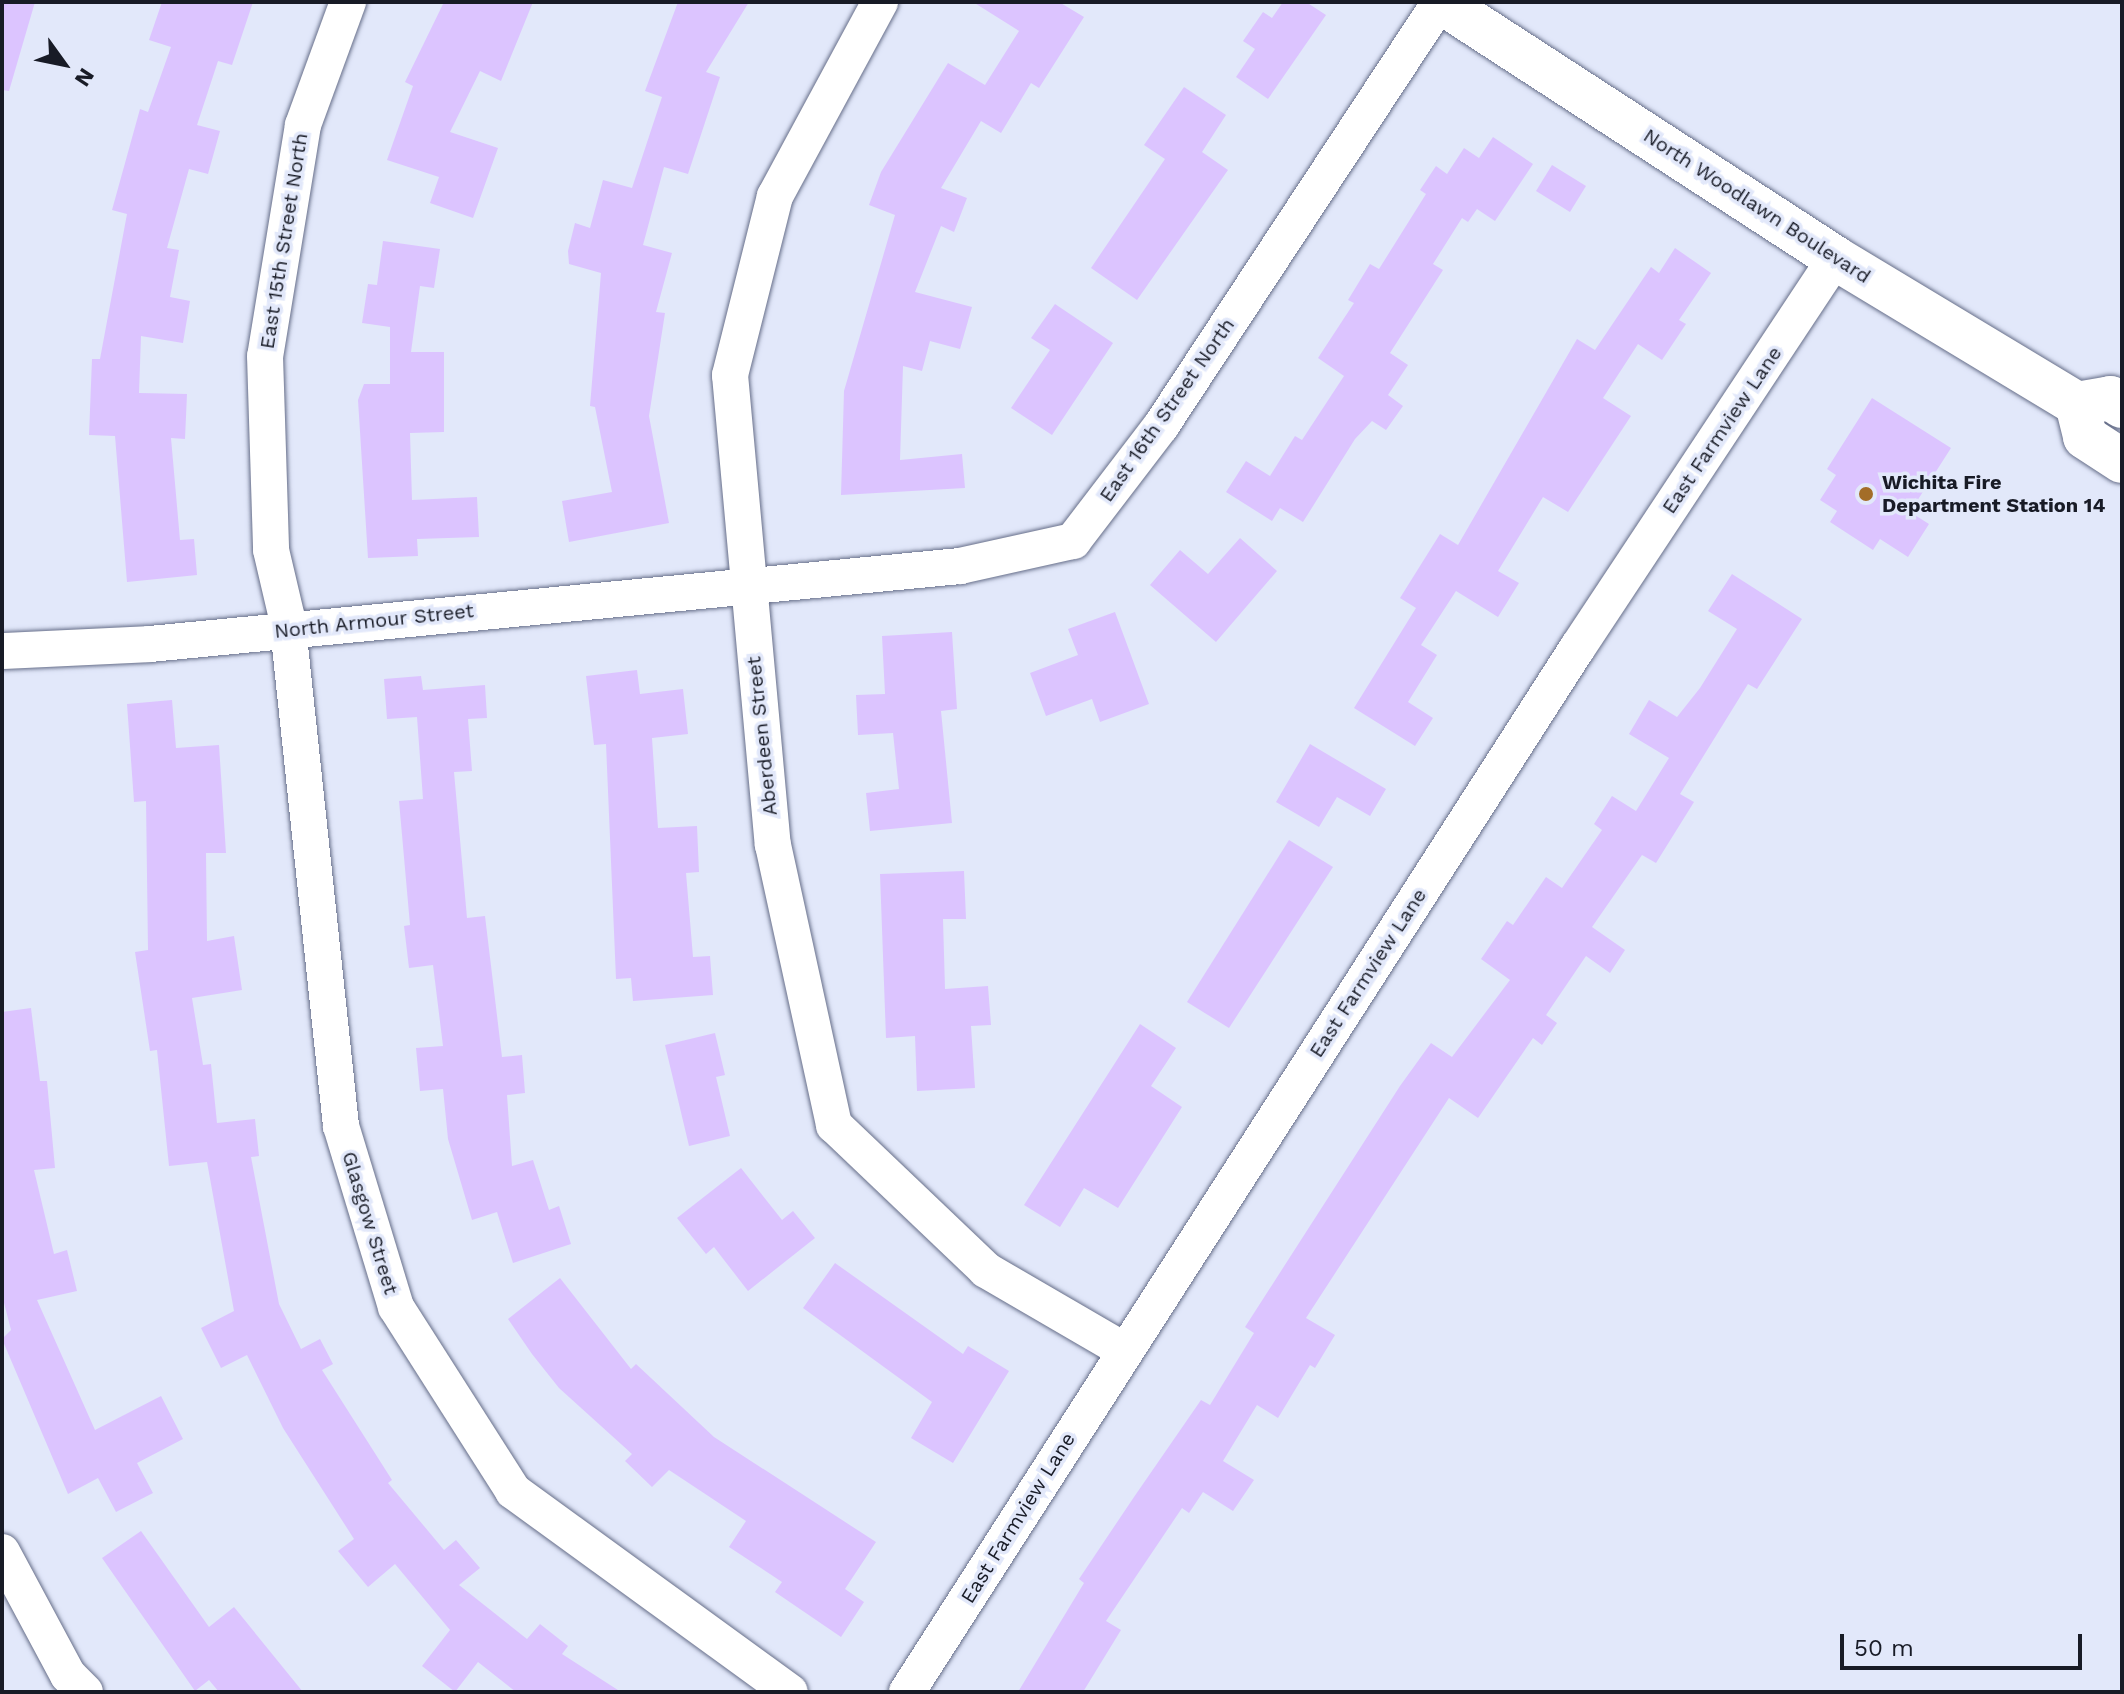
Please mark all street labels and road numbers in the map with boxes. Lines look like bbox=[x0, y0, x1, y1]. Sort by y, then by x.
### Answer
street label: North Woodlawn Boulevard bbox=[1639, 123, 1875, 289]
street label: East 15th Street North bbox=[255, 131, 313, 351]
street label: East 16th Street North bbox=[1094, 313, 1240, 507]
street label: East Farmview Lane bbox=[1657, 342, 1787, 518]
street label: North Armour Street bbox=[272, 599, 476, 643]
street label: Aberdeen Street bbox=[742, 655, 782, 817]
street label: East Farmview Lane bbox=[1304, 884, 1432, 1062]
street label: Glasgow Street bbox=[337, 1148, 403, 1298]
street label: East Farmview Lane bbox=[956, 1428, 1080, 1608]

